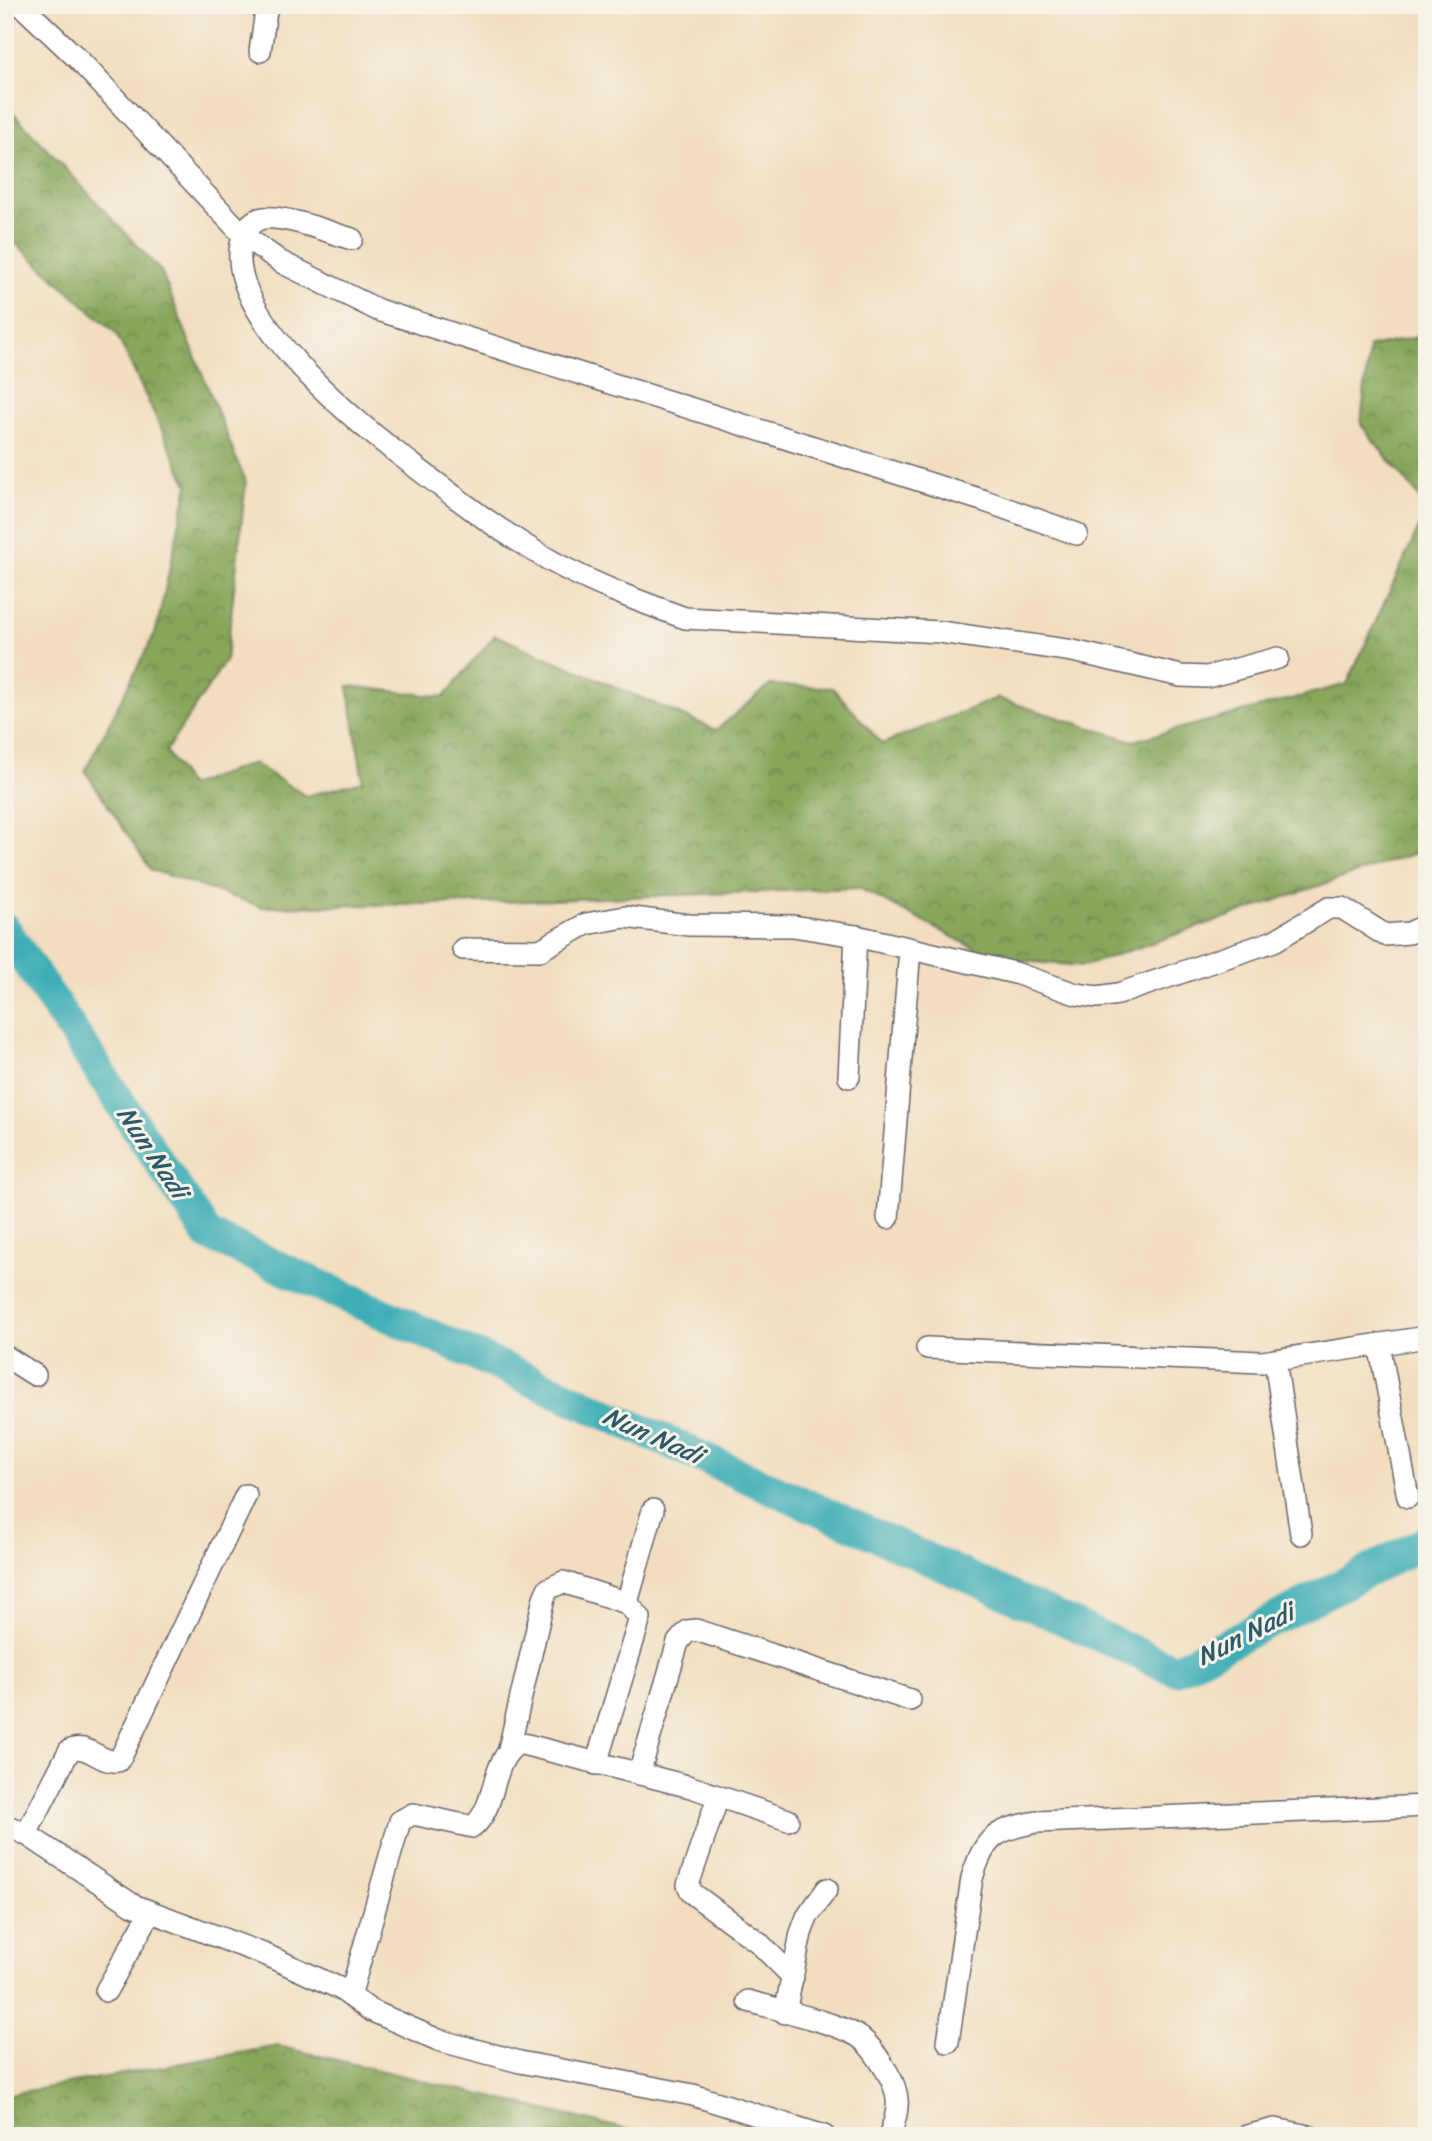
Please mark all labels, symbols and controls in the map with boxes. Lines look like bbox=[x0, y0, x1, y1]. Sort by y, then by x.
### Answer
water label: Nun Nadi bbox=[105, 1096, 204, 1212]
water label: Nun Nadi bbox=[596, 1393, 715, 1479]
water label: Nun Nadi bbox=[1188, 1587, 1306, 1678]

